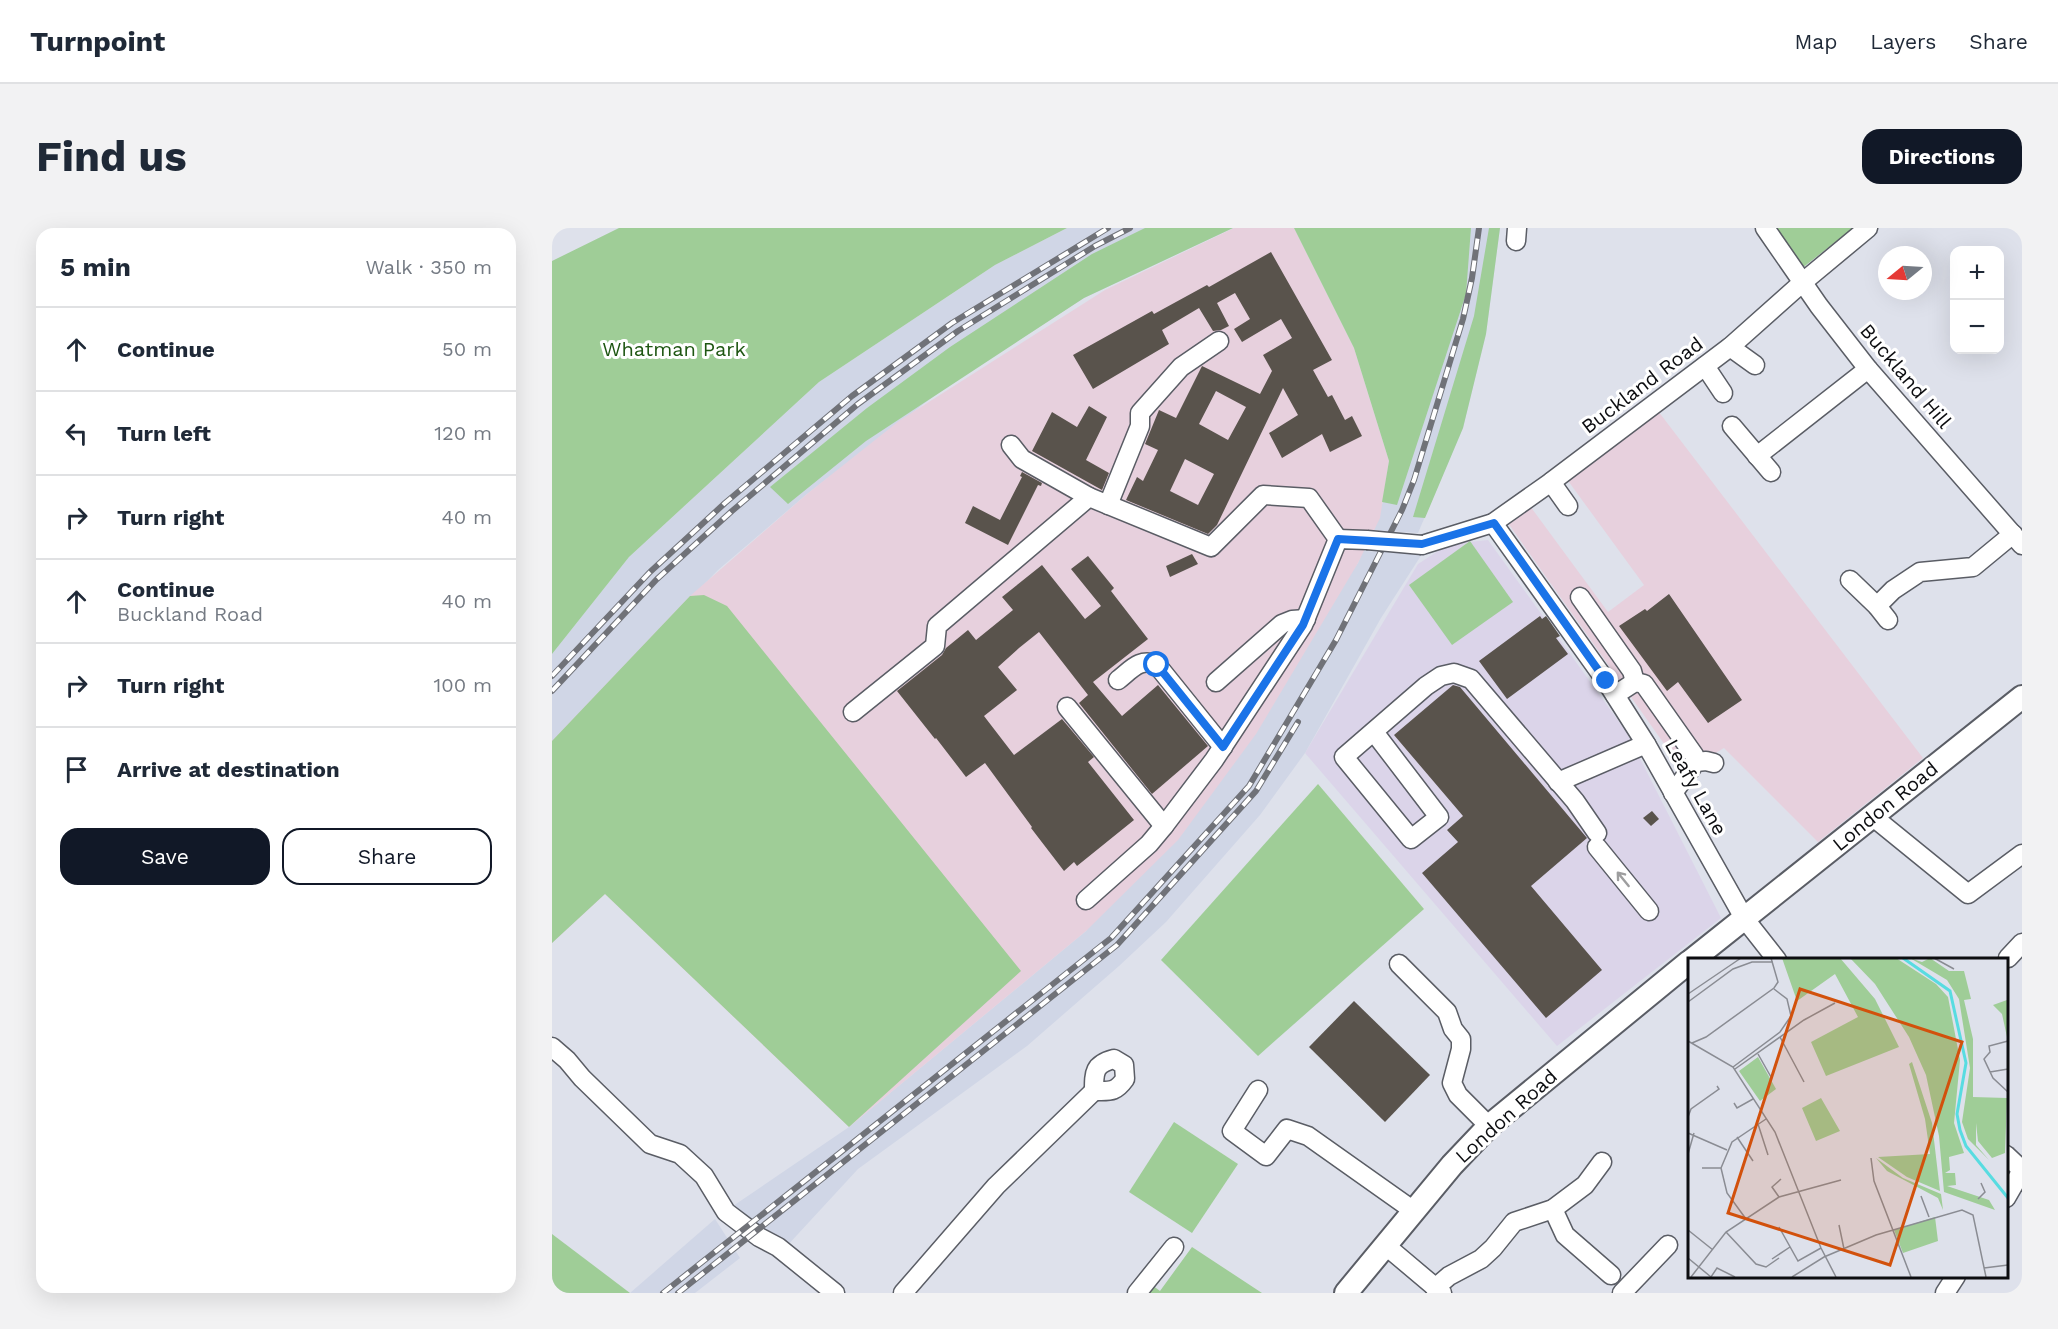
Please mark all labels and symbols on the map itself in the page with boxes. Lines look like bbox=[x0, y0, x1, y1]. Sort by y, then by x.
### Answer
north arrow bbox=[1878, 246, 1932, 300]
street label: Buckland Hill bbox=[1855, 319, 1957, 433]
street label: Buckland Road bbox=[1576, 331, 1708, 439]
park label: Whatman Park bbox=[602, 337, 746, 361]
route start bbox=[1143, 651, 1169, 677]
route end bbox=[1592, 667, 1618, 693]
street label: Leafy Lane bbox=[1660, 735, 1732, 839]
street label: London Road bbox=[1827, 756, 1943, 856]
one-way arrow bbox=[1617, 871, 1630, 887]
inset map bbox=[1688, 958, 2007, 1278]
street label: London Road bbox=[1450, 1064, 1562, 1168]

